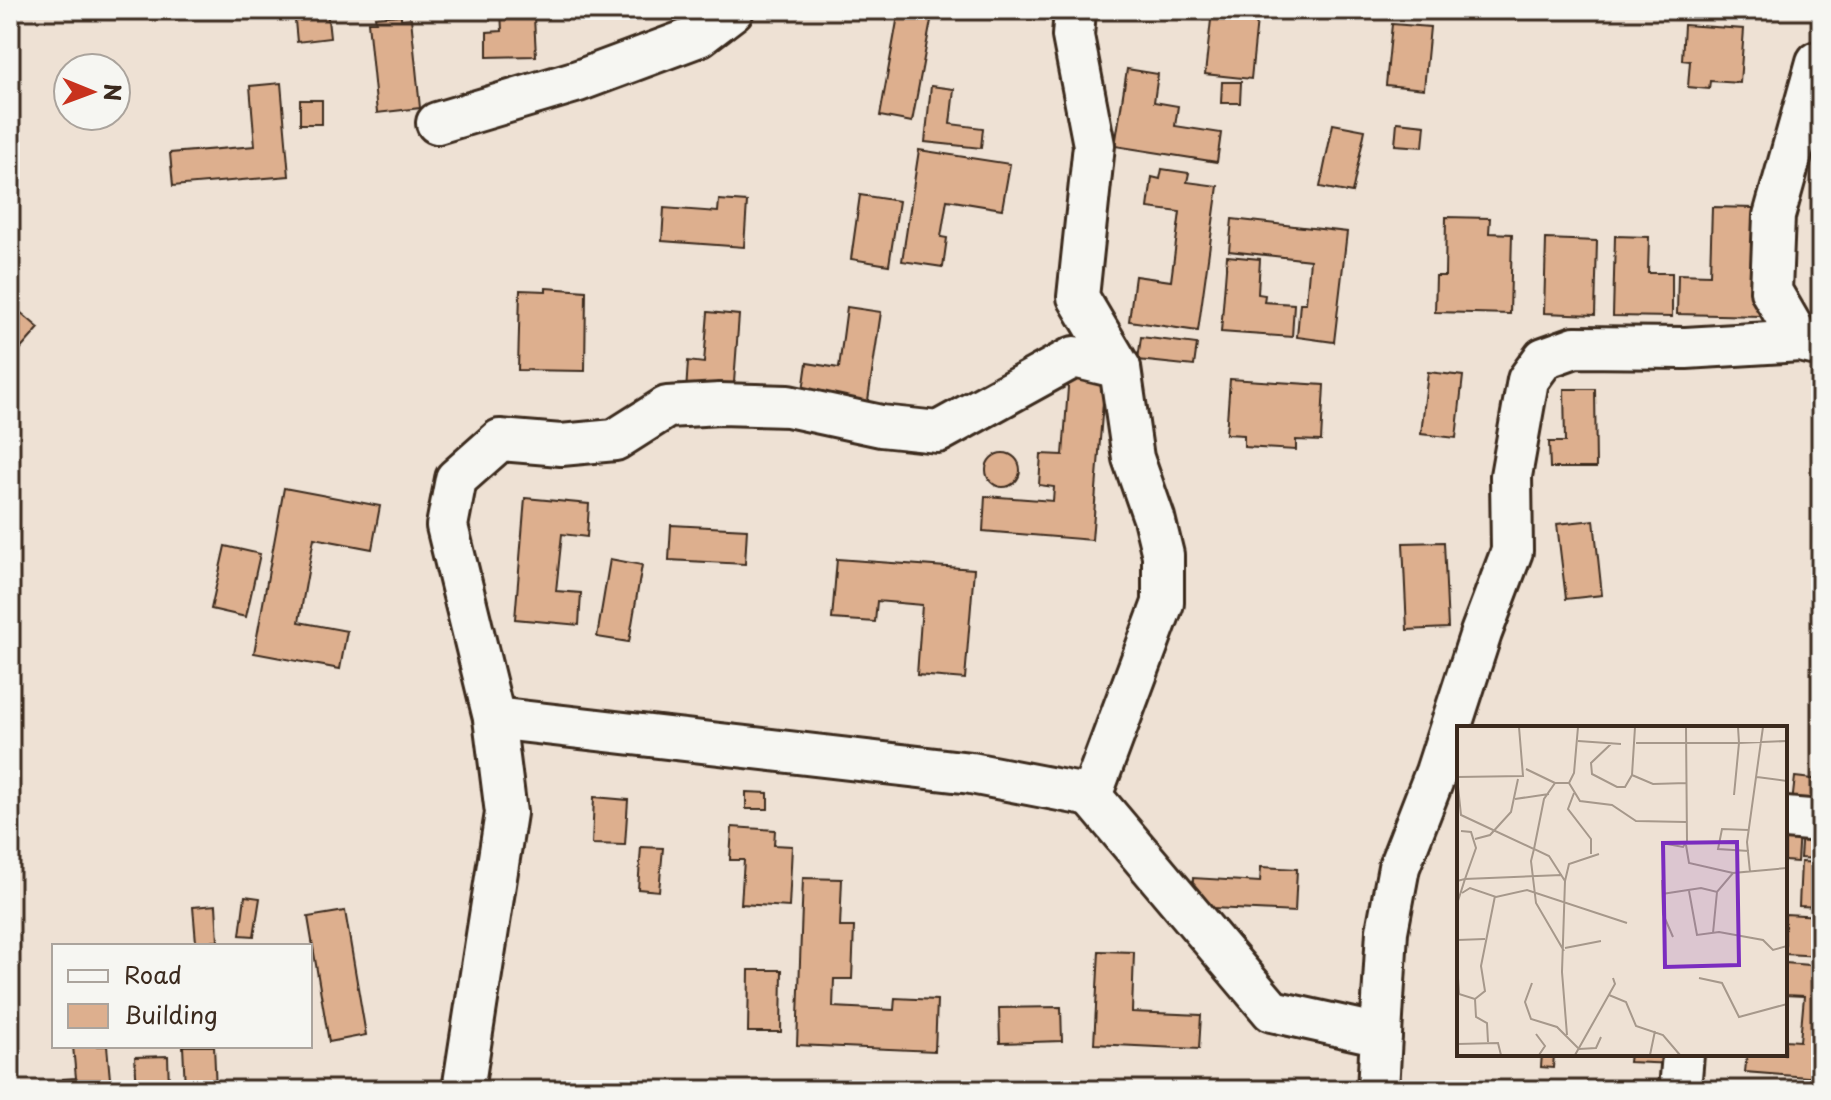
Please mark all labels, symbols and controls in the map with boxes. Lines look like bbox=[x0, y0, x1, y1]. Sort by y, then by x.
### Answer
north arrow bbox=[52, 52, 132, 132]
text: N bbox=[97, 83, 130, 101]
inset map bbox=[1457, 726, 1787, 1056]
legend bbox=[52, 944, 312, 1048]
text: Road bbox=[124, 956, 182, 992]
text: Building bbox=[124, 996, 218, 1032]

